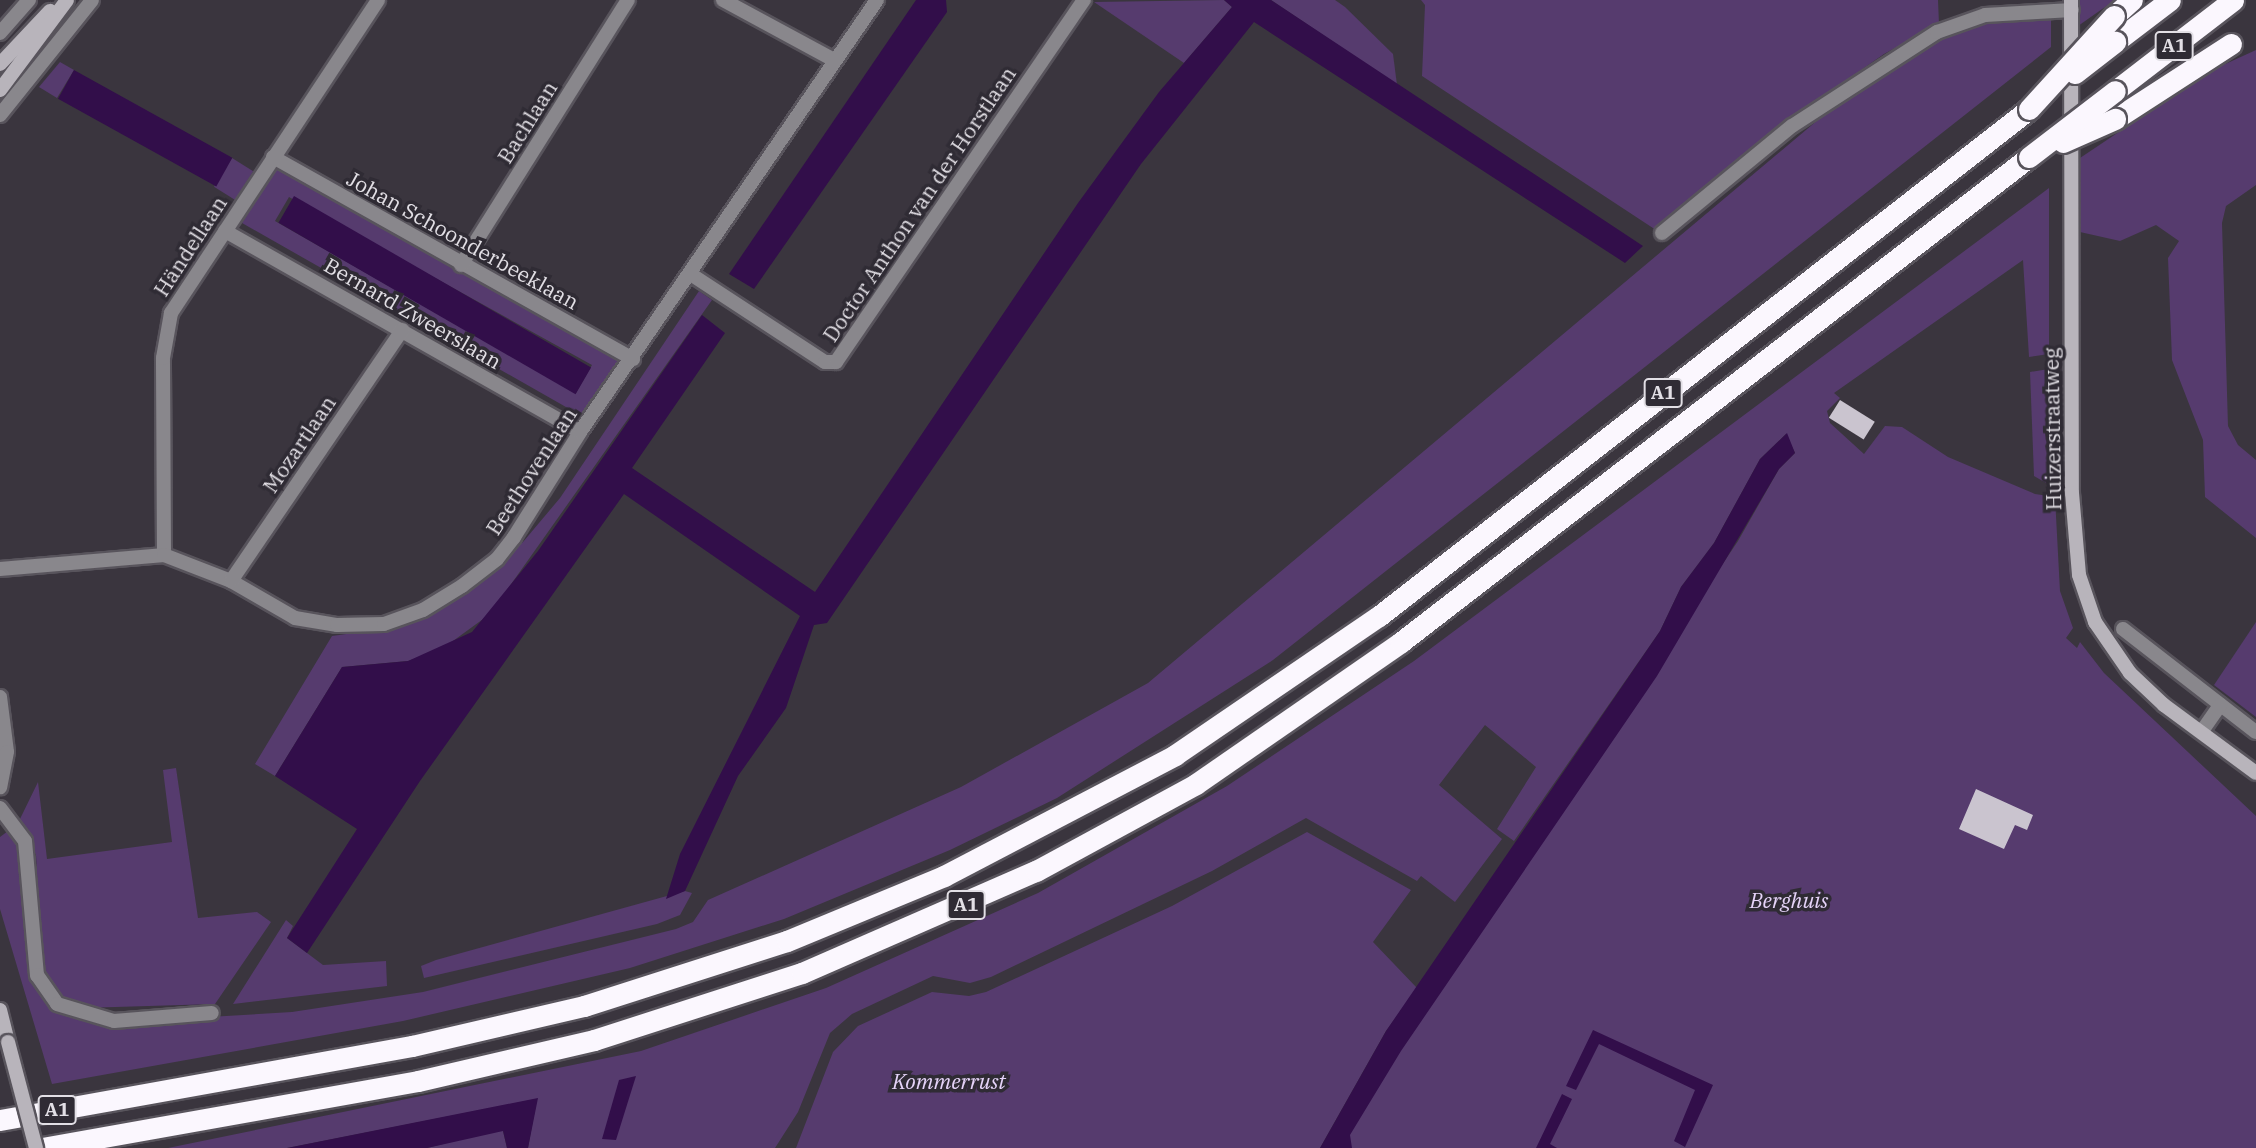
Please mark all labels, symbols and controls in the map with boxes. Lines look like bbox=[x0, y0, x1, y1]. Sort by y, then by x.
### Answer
road number: A1 bbox=[2153, 30, 2195, 61]
street label: Doctor Anthon van der Horstlaan bbox=[817, 62, 1021, 346]
street label: Bachlaan bbox=[492, 76, 562, 168]
street label: Johan Schoonderbeeklaan bbox=[343, 166, 583, 314]
street label: Händellaan bbox=[148, 191, 232, 301]
street label: Bernard Zweerslaan bbox=[320, 252, 506, 374]
street label: Huizerstraatweg bbox=[2038, 347, 2066, 511]
road number: A1 bbox=[1642, 378, 1684, 408]
street label: Mozartlaan bbox=[257, 391, 341, 497]
street label: Beethovenlaan bbox=[480, 402, 582, 540]
park label: Berghuis bbox=[1750, 887, 1828, 913]
road number: A1 bbox=[945, 890, 987, 920]
park label: Kommerrust bbox=[892, 1068, 1006, 1094]
road number: A1 bbox=[36, 1094, 78, 1126]

